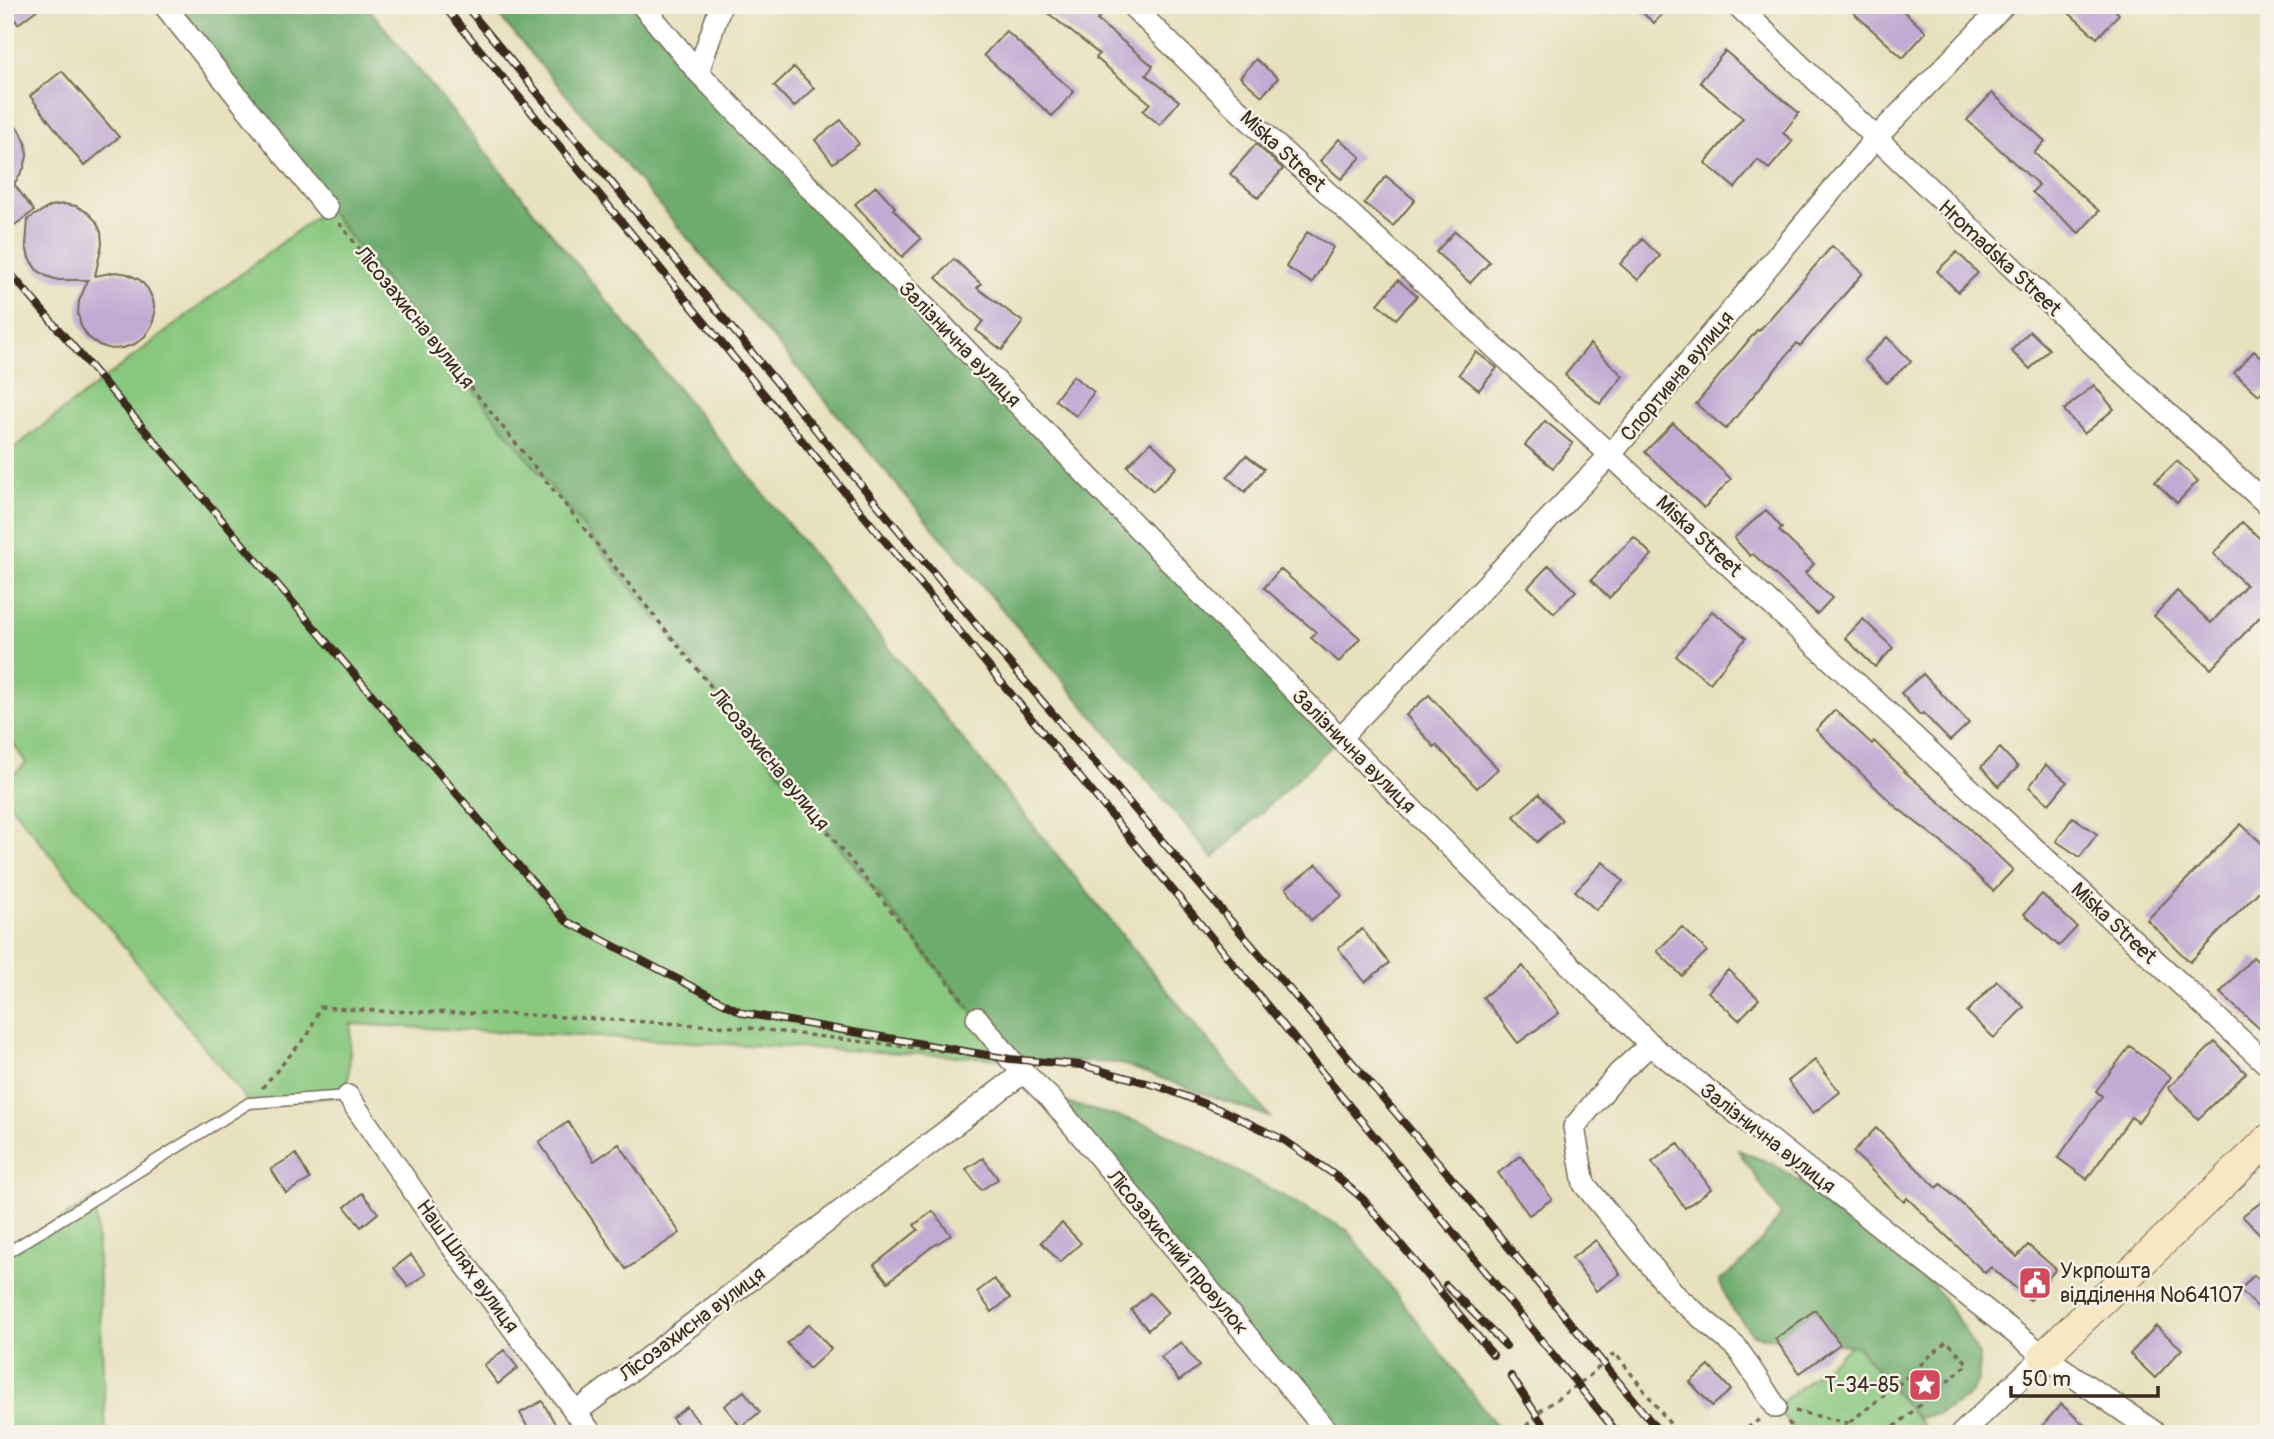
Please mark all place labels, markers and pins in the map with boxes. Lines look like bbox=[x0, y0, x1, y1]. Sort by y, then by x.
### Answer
place label: Укрпошта відділення №64107 bbox=[2060, 1258, 2243, 1309]
public building icon: Укрпошта відділення №64107 bbox=[2016, 1264, 2054, 1302]
place icon: Т-34-85 bbox=[1906, 1366, 1944, 1404]
place label: Т-34-85 bbox=[1825, 1372, 1900, 1399]

